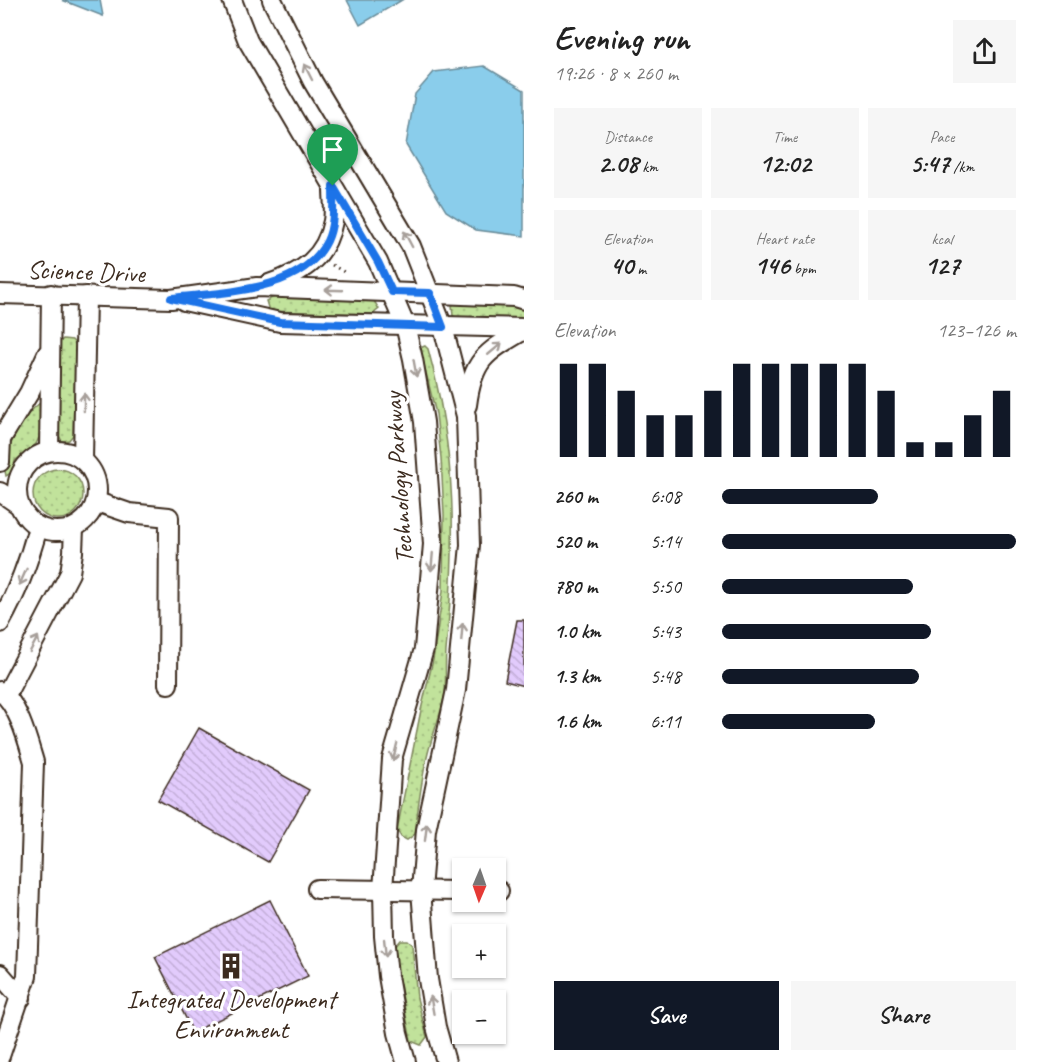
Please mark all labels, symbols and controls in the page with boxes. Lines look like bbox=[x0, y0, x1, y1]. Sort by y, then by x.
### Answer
text: Evening run bbox=[554, 17, 689, 59]
button: share bbox=[953, 20, 1016, 83]
text: 19:26 · 8 × 260 m bbox=[554, 61, 678, 86]
one-way arrow bbox=[302, 64, 314, 81]
pin bbox=[307, 124, 358, 186]
text: Distance bbox=[604, 127, 652, 147]
text: Time bbox=[773, 127, 797, 147]
text: Pace bbox=[930, 127, 954, 147]
icon: arrive bbox=[316, 133, 349, 166]
text: 2.08 bbox=[598, 147, 638, 180]
text: 12:02 bbox=[759, 147, 811, 180]
text: 5:47 bbox=[910, 147, 949, 180]
text: km bbox=[638, 157, 658, 177]
text: /km bbox=[949, 157, 974, 177]
text: Elevation bbox=[603, 229, 653, 249]
text: Heart rate bbox=[756, 229, 814, 249]
text: kcal bbox=[931, 229, 953, 249]
one-way arrow bbox=[402, 231, 413, 249]
text: 40 bbox=[610, 249, 633, 282]
text: 146 bbox=[754, 249, 790, 282]
text: 127 bbox=[925, 249, 960, 282]
street label: Science Drive bbox=[27, 253, 147, 290]
text: m bbox=[633, 259, 646, 279]
text: bpm bbox=[790, 259, 816, 279]
one-way arrow bbox=[324, 284, 344, 296]
text: Elevation bbox=[554, 318, 616, 343]
text: 123–126 m bbox=[937, 318, 1016, 343]
one-way arrow bbox=[487, 342, 503, 355]
one-way arrow bbox=[410, 358, 421, 377]
street label: Technology Parkway bbox=[376, 389, 421, 565]
one-way arrow bbox=[78, 392, 90, 412]
text: 260 m bbox=[554, 484, 598, 509]
text: 6:08 bbox=[650, 484, 681, 509]
text: 520 m bbox=[554, 529, 597, 554]
text: 5:14 bbox=[650, 529, 681, 554]
one-way arrow bbox=[426, 551, 437, 571]
one-way arrow bbox=[16, 567, 28, 585]
text: 780 m bbox=[554, 574, 597, 599]
text: 5:50 bbox=[650, 574, 681, 599]
text: 1.0 km bbox=[554, 619, 601, 644]
text: 5:43 bbox=[650, 619, 681, 644]
one-way arrow bbox=[457, 623, 468, 643]
one-way arrow bbox=[29, 635, 40, 653]
text: 1.3 km bbox=[554, 664, 601, 689]
text: 5:48 bbox=[650, 664, 681, 689]
text: 1.6 km bbox=[554, 709, 601, 734]
text: 6:11 bbox=[650, 709, 681, 734]
one-way arrow bbox=[388, 742, 400, 761]
one-way arrow bbox=[421, 823, 432, 842]
north arrow bbox=[452, 858, 506, 912]
map controls bbox=[452, 858, 506, 1044]
button: + bbox=[452, 924, 506, 978]
one-way arrow bbox=[380, 938, 391, 958]
building icon: Integrated Development Environment bbox=[216, 951, 246, 981]
button: Save bbox=[554, 981, 779, 1050]
button: Share bbox=[791, 981, 1016, 1050]
place label: Integrated Development Environment bbox=[127, 983, 339, 1046]
button: − bbox=[452, 990, 506, 1044]
one-way arrow bbox=[427, 996, 438, 1015]

